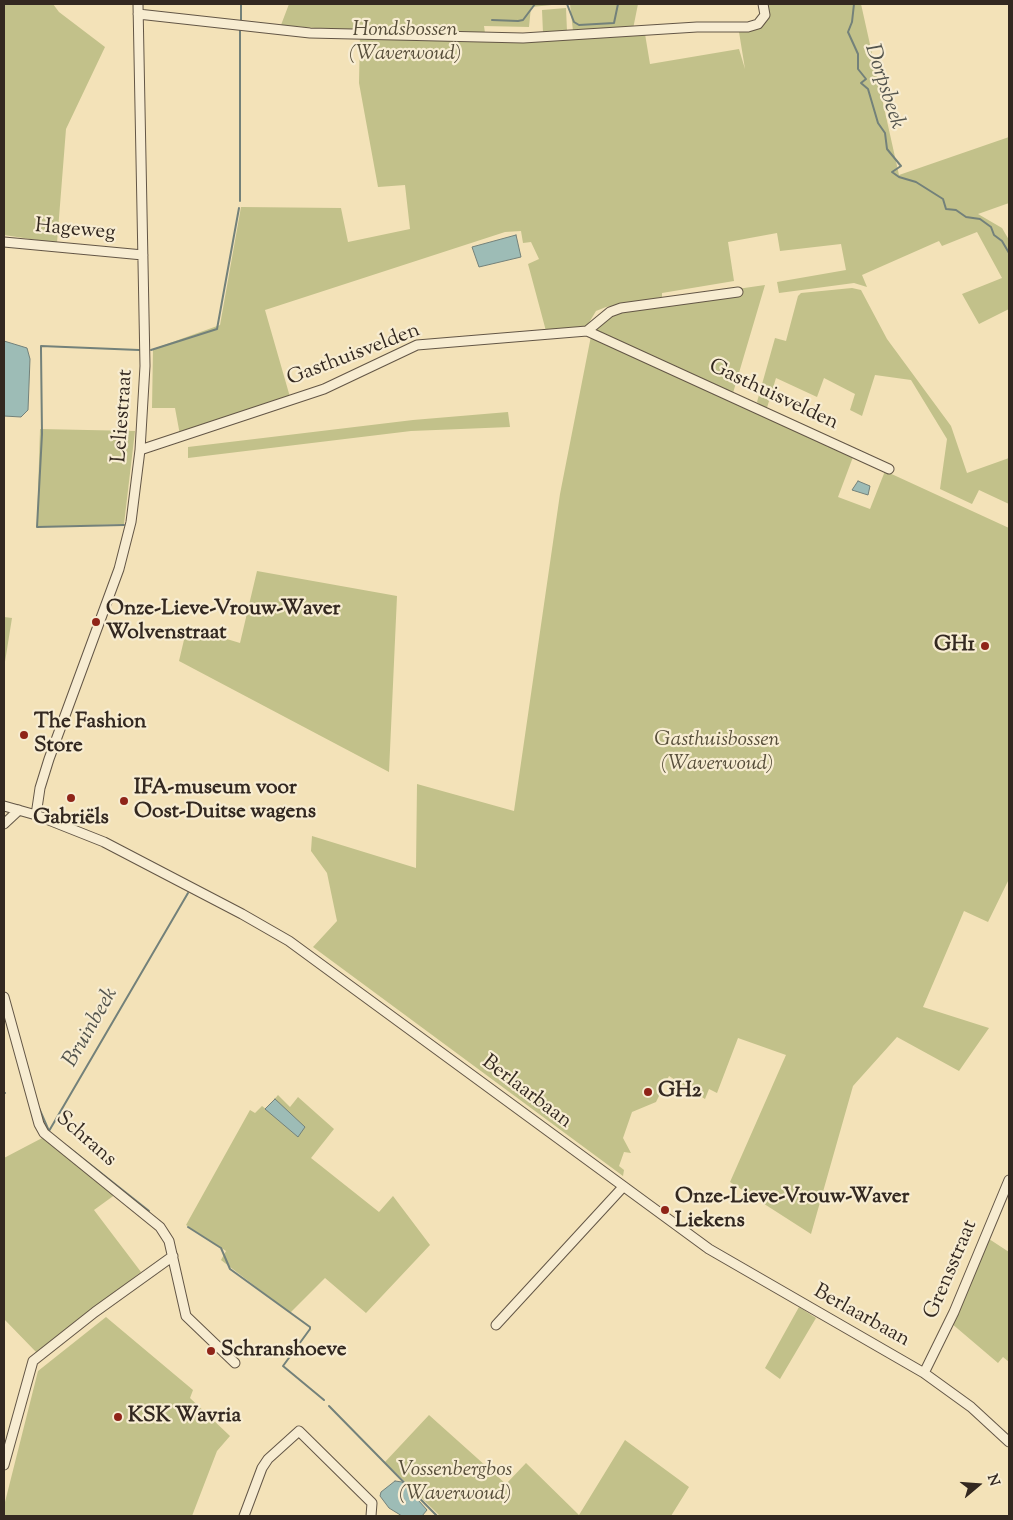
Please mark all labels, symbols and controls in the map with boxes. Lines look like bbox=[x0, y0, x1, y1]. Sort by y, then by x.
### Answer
park label: Hondsbossen (Waverwoud) bbox=[349, 18, 461, 68]
water label: Dorpsbeek bbox=[857, 41, 909, 133]
street label: Hageweg bbox=[34, 215, 116, 247]
street label: Gasthuisvelden bbox=[284, 319, 424, 393]
street label: Gasthuisvelden bbox=[704, 355, 842, 437]
street label: Leliestraat bbox=[108, 368, 140, 464]
place label: Onze-Lieve-Vrouw-Waver Wolvenstraat bbox=[106, 597, 340, 647]
marker: Onze-Lieve-Vrouw-Waver Wolvenstraat bbox=[90, 616, 102, 628]
place label: GH1 bbox=[934, 633, 975, 659]
marker: GH1 bbox=[979, 640, 991, 652]
place label: The Fashion Store bbox=[34, 710, 146, 760]
park label: Gasthuisbossen (Waverwoud) bbox=[654, 728, 780, 778]
marker: The Fashion Store bbox=[18, 729, 30, 741]
place label: IFA-museum voor Oost-Duitse wagens bbox=[134, 776, 316, 826]
marker: Gabriëls bbox=[65, 792, 77, 804]
marker: IFA-museum voor Oost-Duitse wagens bbox=[118, 795, 130, 807]
place label: Gabriëls bbox=[33, 806, 109, 832]
water label: Bruinbeek bbox=[59, 983, 125, 1073]
street label: Berlaarbaan bbox=[476, 1051, 576, 1135]
place label: GH2 bbox=[658, 1079, 702, 1105]
marker: GH2 bbox=[642, 1086, 654, 1098]
street label: Schrans bbox=[49, 1107, 121, 1173]
place label: Onze-Lieve-Vrouw-Waver Liekens bbox=[675, 1185, 909, 1235]
marker: Onze-Lieve-Vrouw-Waver Liekens bbox=[659, 1204, 671, 1216]
street label: Grensstraat bbox=[920, 1217, 984, 1323]
street label: Berlaarbaan bbox=[808, 1280, 914, 1354]
place label: Schranshoeve bbox=[221, 1338, 346, 1364]
marker: Schranshoeve bbox=[205, 1345, 217, 1357]
place label: KSK Wavria bbox=[128, 1404, 241, 1430]
marker: KSK Wavria bbox=[112, 1411, 124, 1423]
park label: Vossenbergbos (Waverwoud) bbox=[398, 1458, 512, 1508]
north arrow bbox=[953, 1460, 1003, 1510]
text: N bbox=[981, 1472, 1004, 1489]

